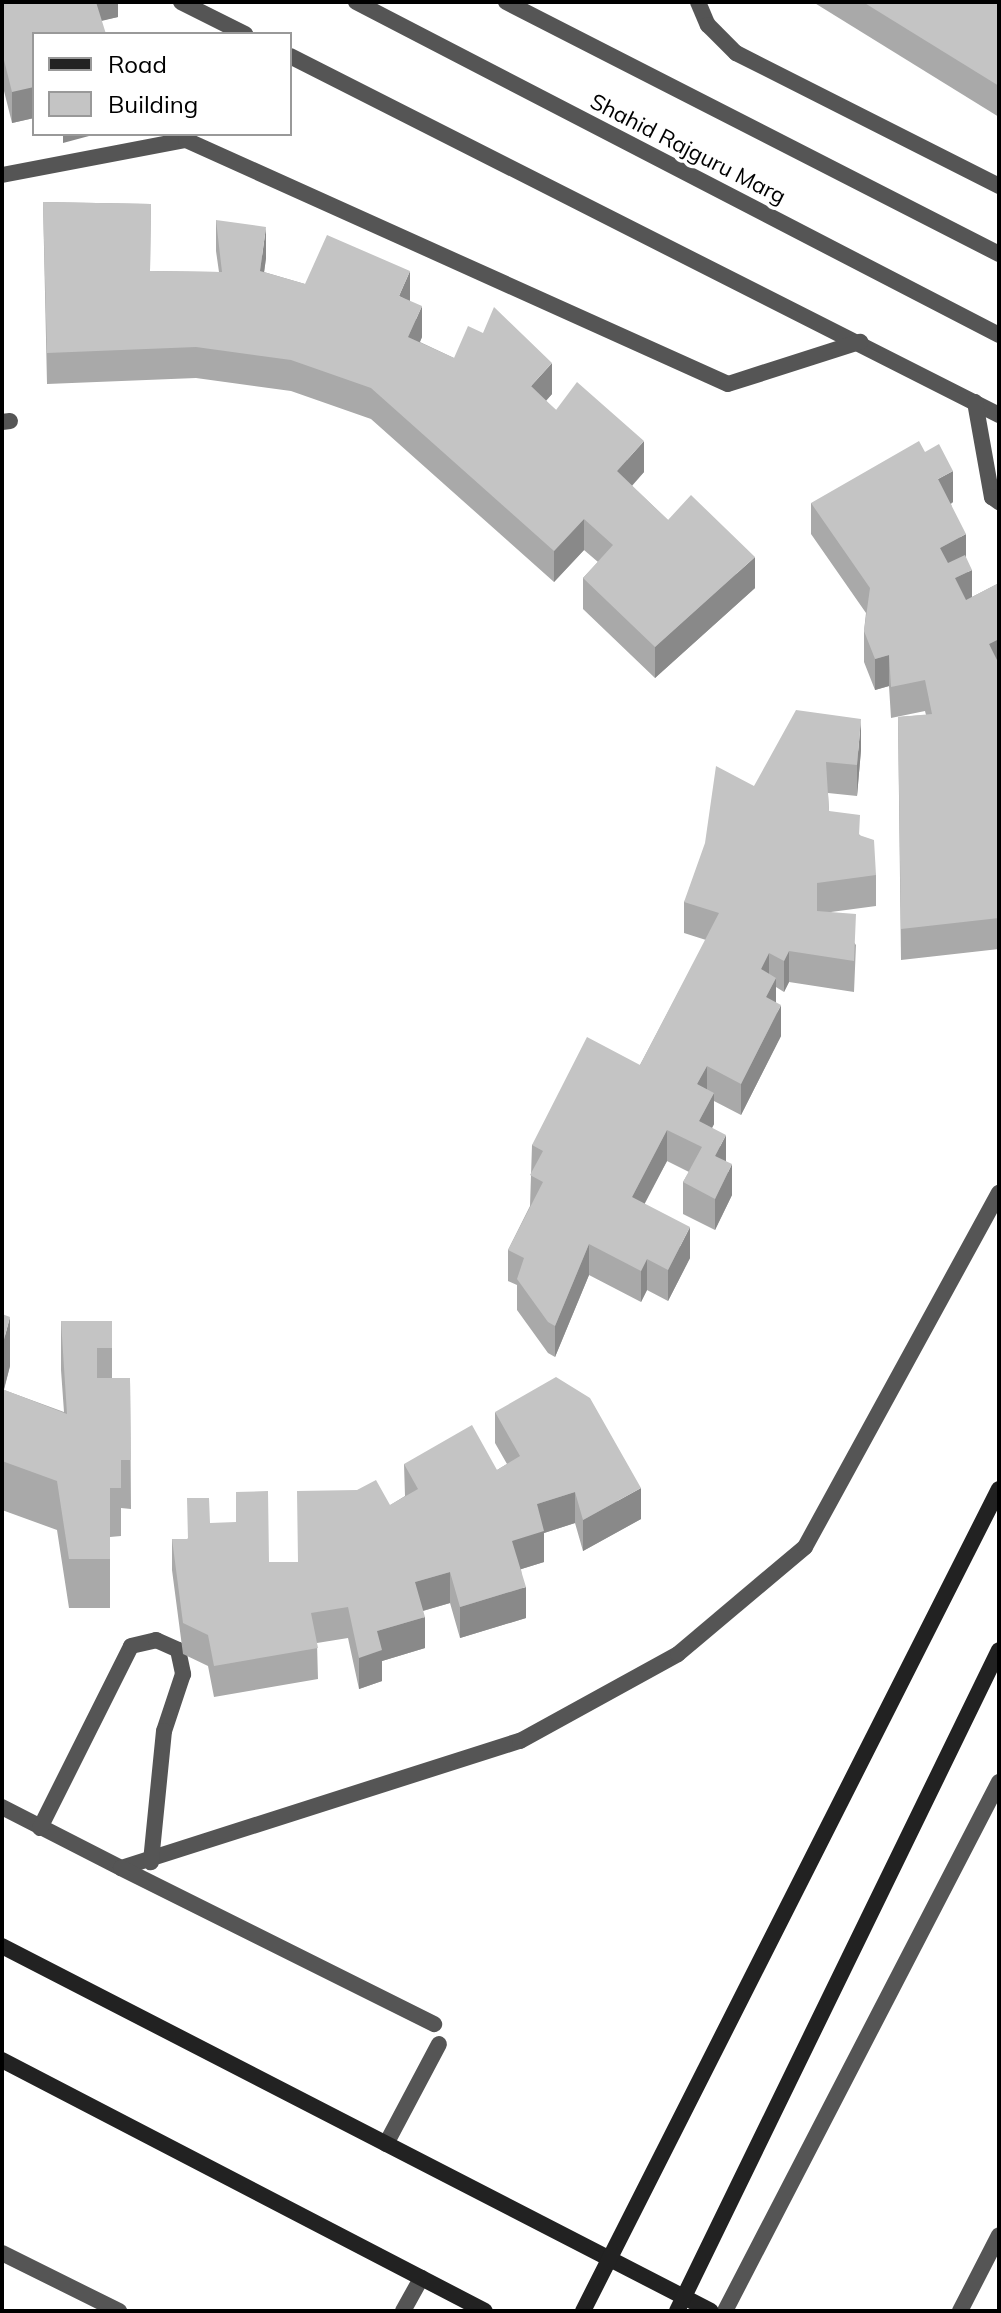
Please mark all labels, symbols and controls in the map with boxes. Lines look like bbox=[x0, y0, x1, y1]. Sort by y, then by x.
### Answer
legend bbox=[32, 32, 292, 136]
text: Road bbox=[108, 49, 167, 79]
street label: Shahid Rajguru Marg bbox=[586, 88, 790, 210]
text: Building bbox=[108, 89, 198, 119]

